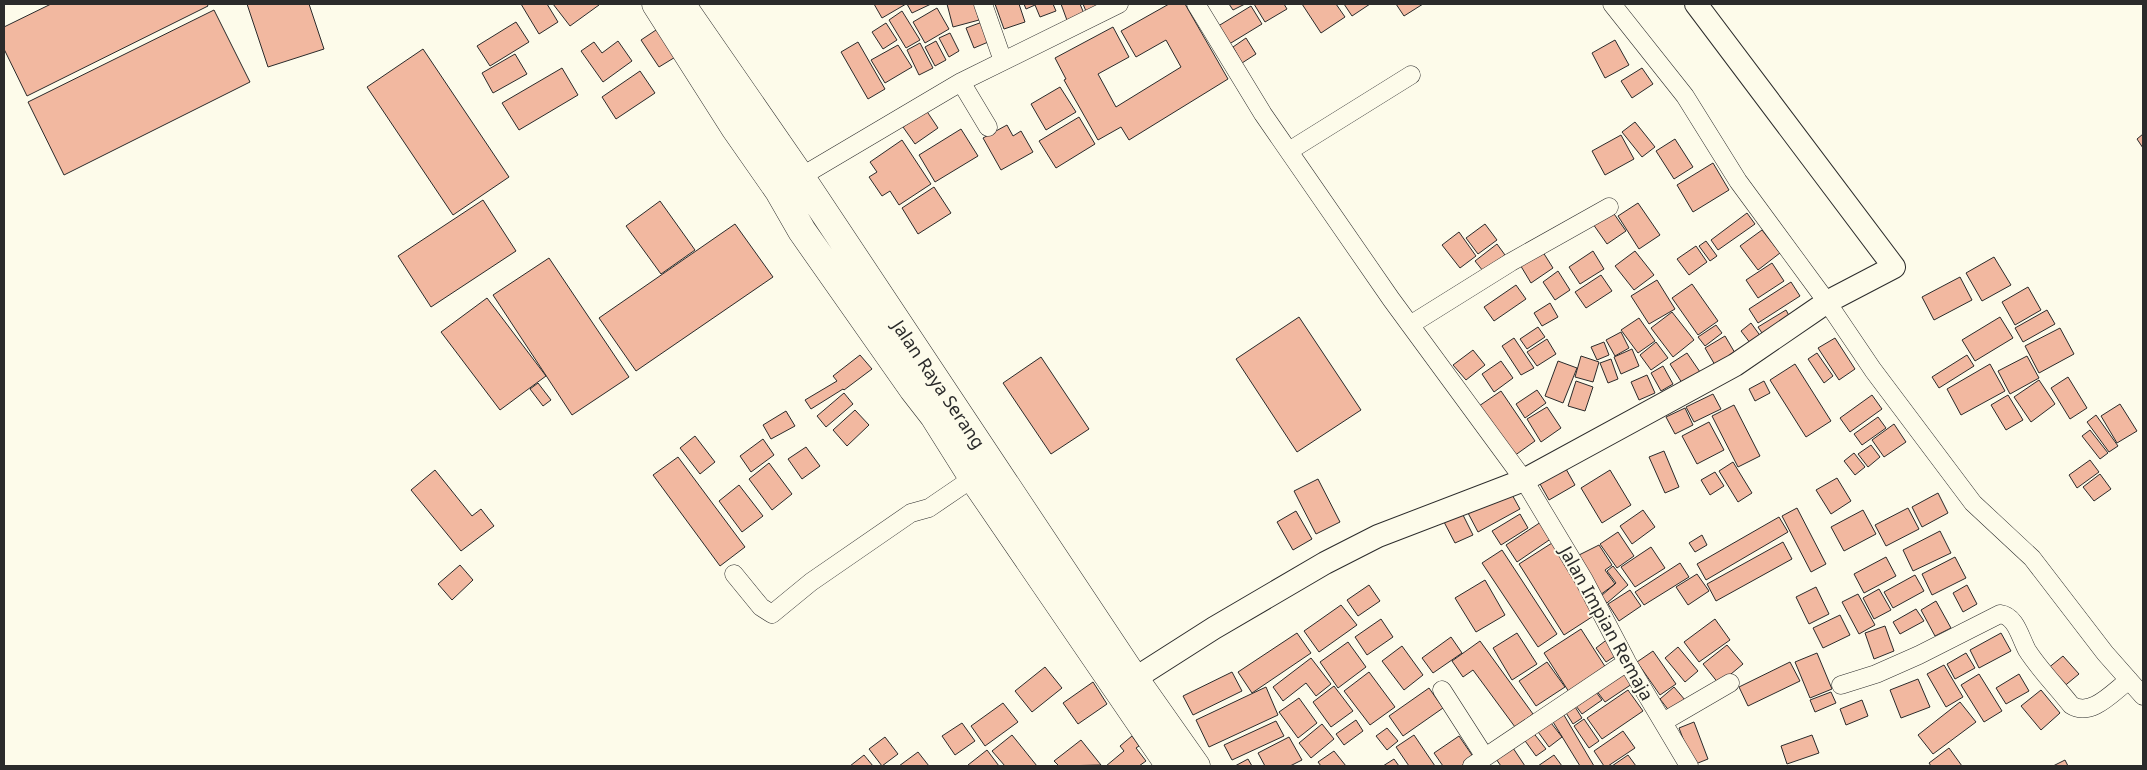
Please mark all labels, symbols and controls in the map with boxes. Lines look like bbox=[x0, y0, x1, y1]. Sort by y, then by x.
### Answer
street label: Jalan Raya Serang bbox=[886, 313, 991, 453]
street label: Jalan Impian Remaja bbox=[1554, 540, 1659, 705]

